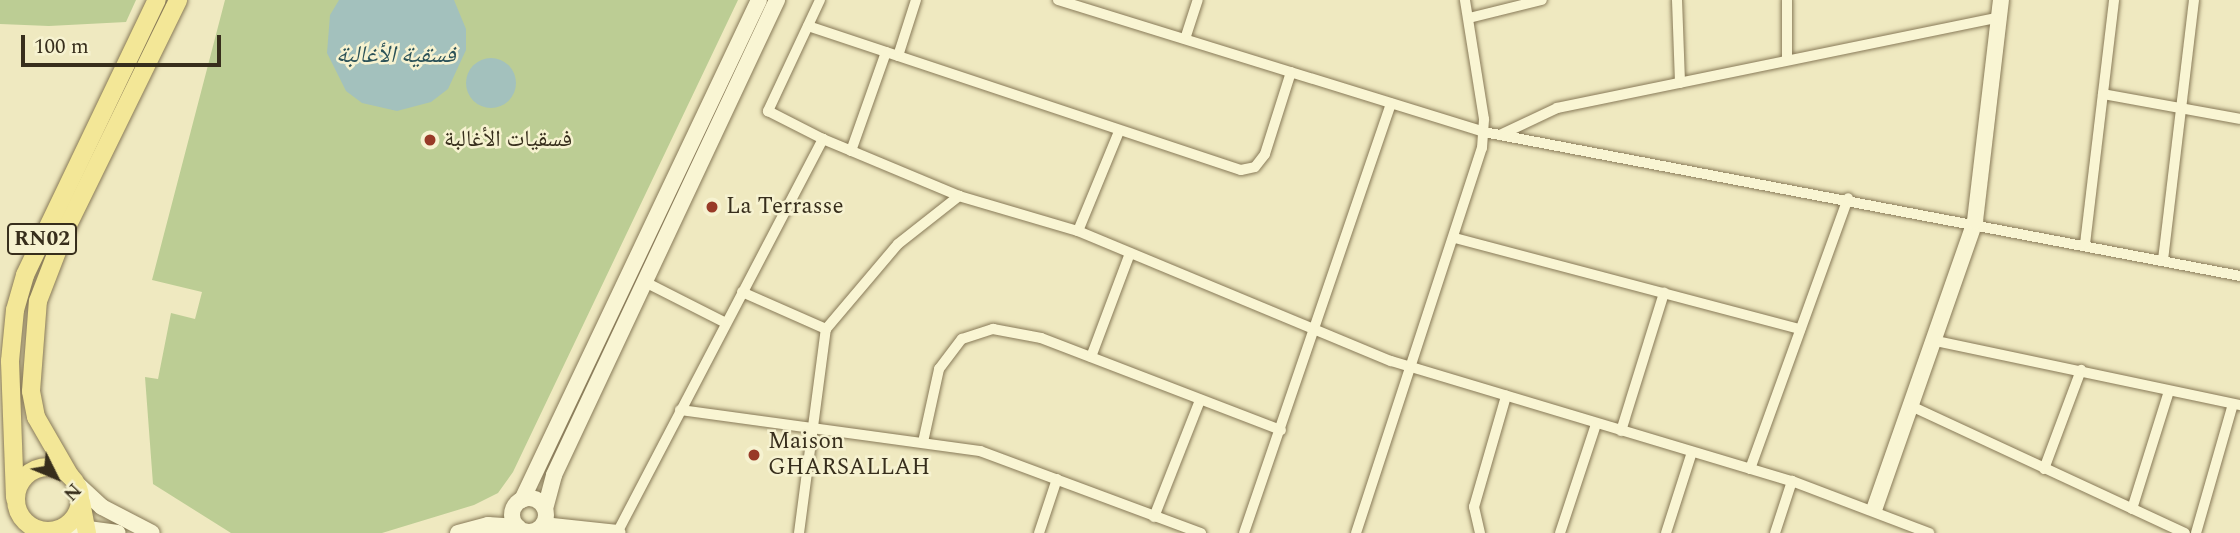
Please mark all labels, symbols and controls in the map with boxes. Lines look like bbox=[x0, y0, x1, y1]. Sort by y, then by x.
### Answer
scale bar bbox=[24, 21, 224, 65]
text: 100 m bbox=[34, 31, 89, 63]
water label: فسقية الأغالبة bbox=[336, 42, 456, 70]
place label: فسقيات الأغالبة bbox=[444, 126, 572, 154]
marker: فسقيات الأغالبة bbox=[422, 132, 438, 148]
place label: La Terrasse bbox=[726, 193, 844, 221]
marker: La Terrasse bbox=[704, 199, 720, 215]
road number: RN02 bbox=[7, 222, 77, 256]
place label: Maison GHARSALLAH bbox=[768, 428, 930, 482]
north arrow bbox=[21, 442, 91, 512]
marker: Maison GHARSALLAH bbox=[746, 447, 762, 463]
text: N bbox=[56, 476, 88, 507]

